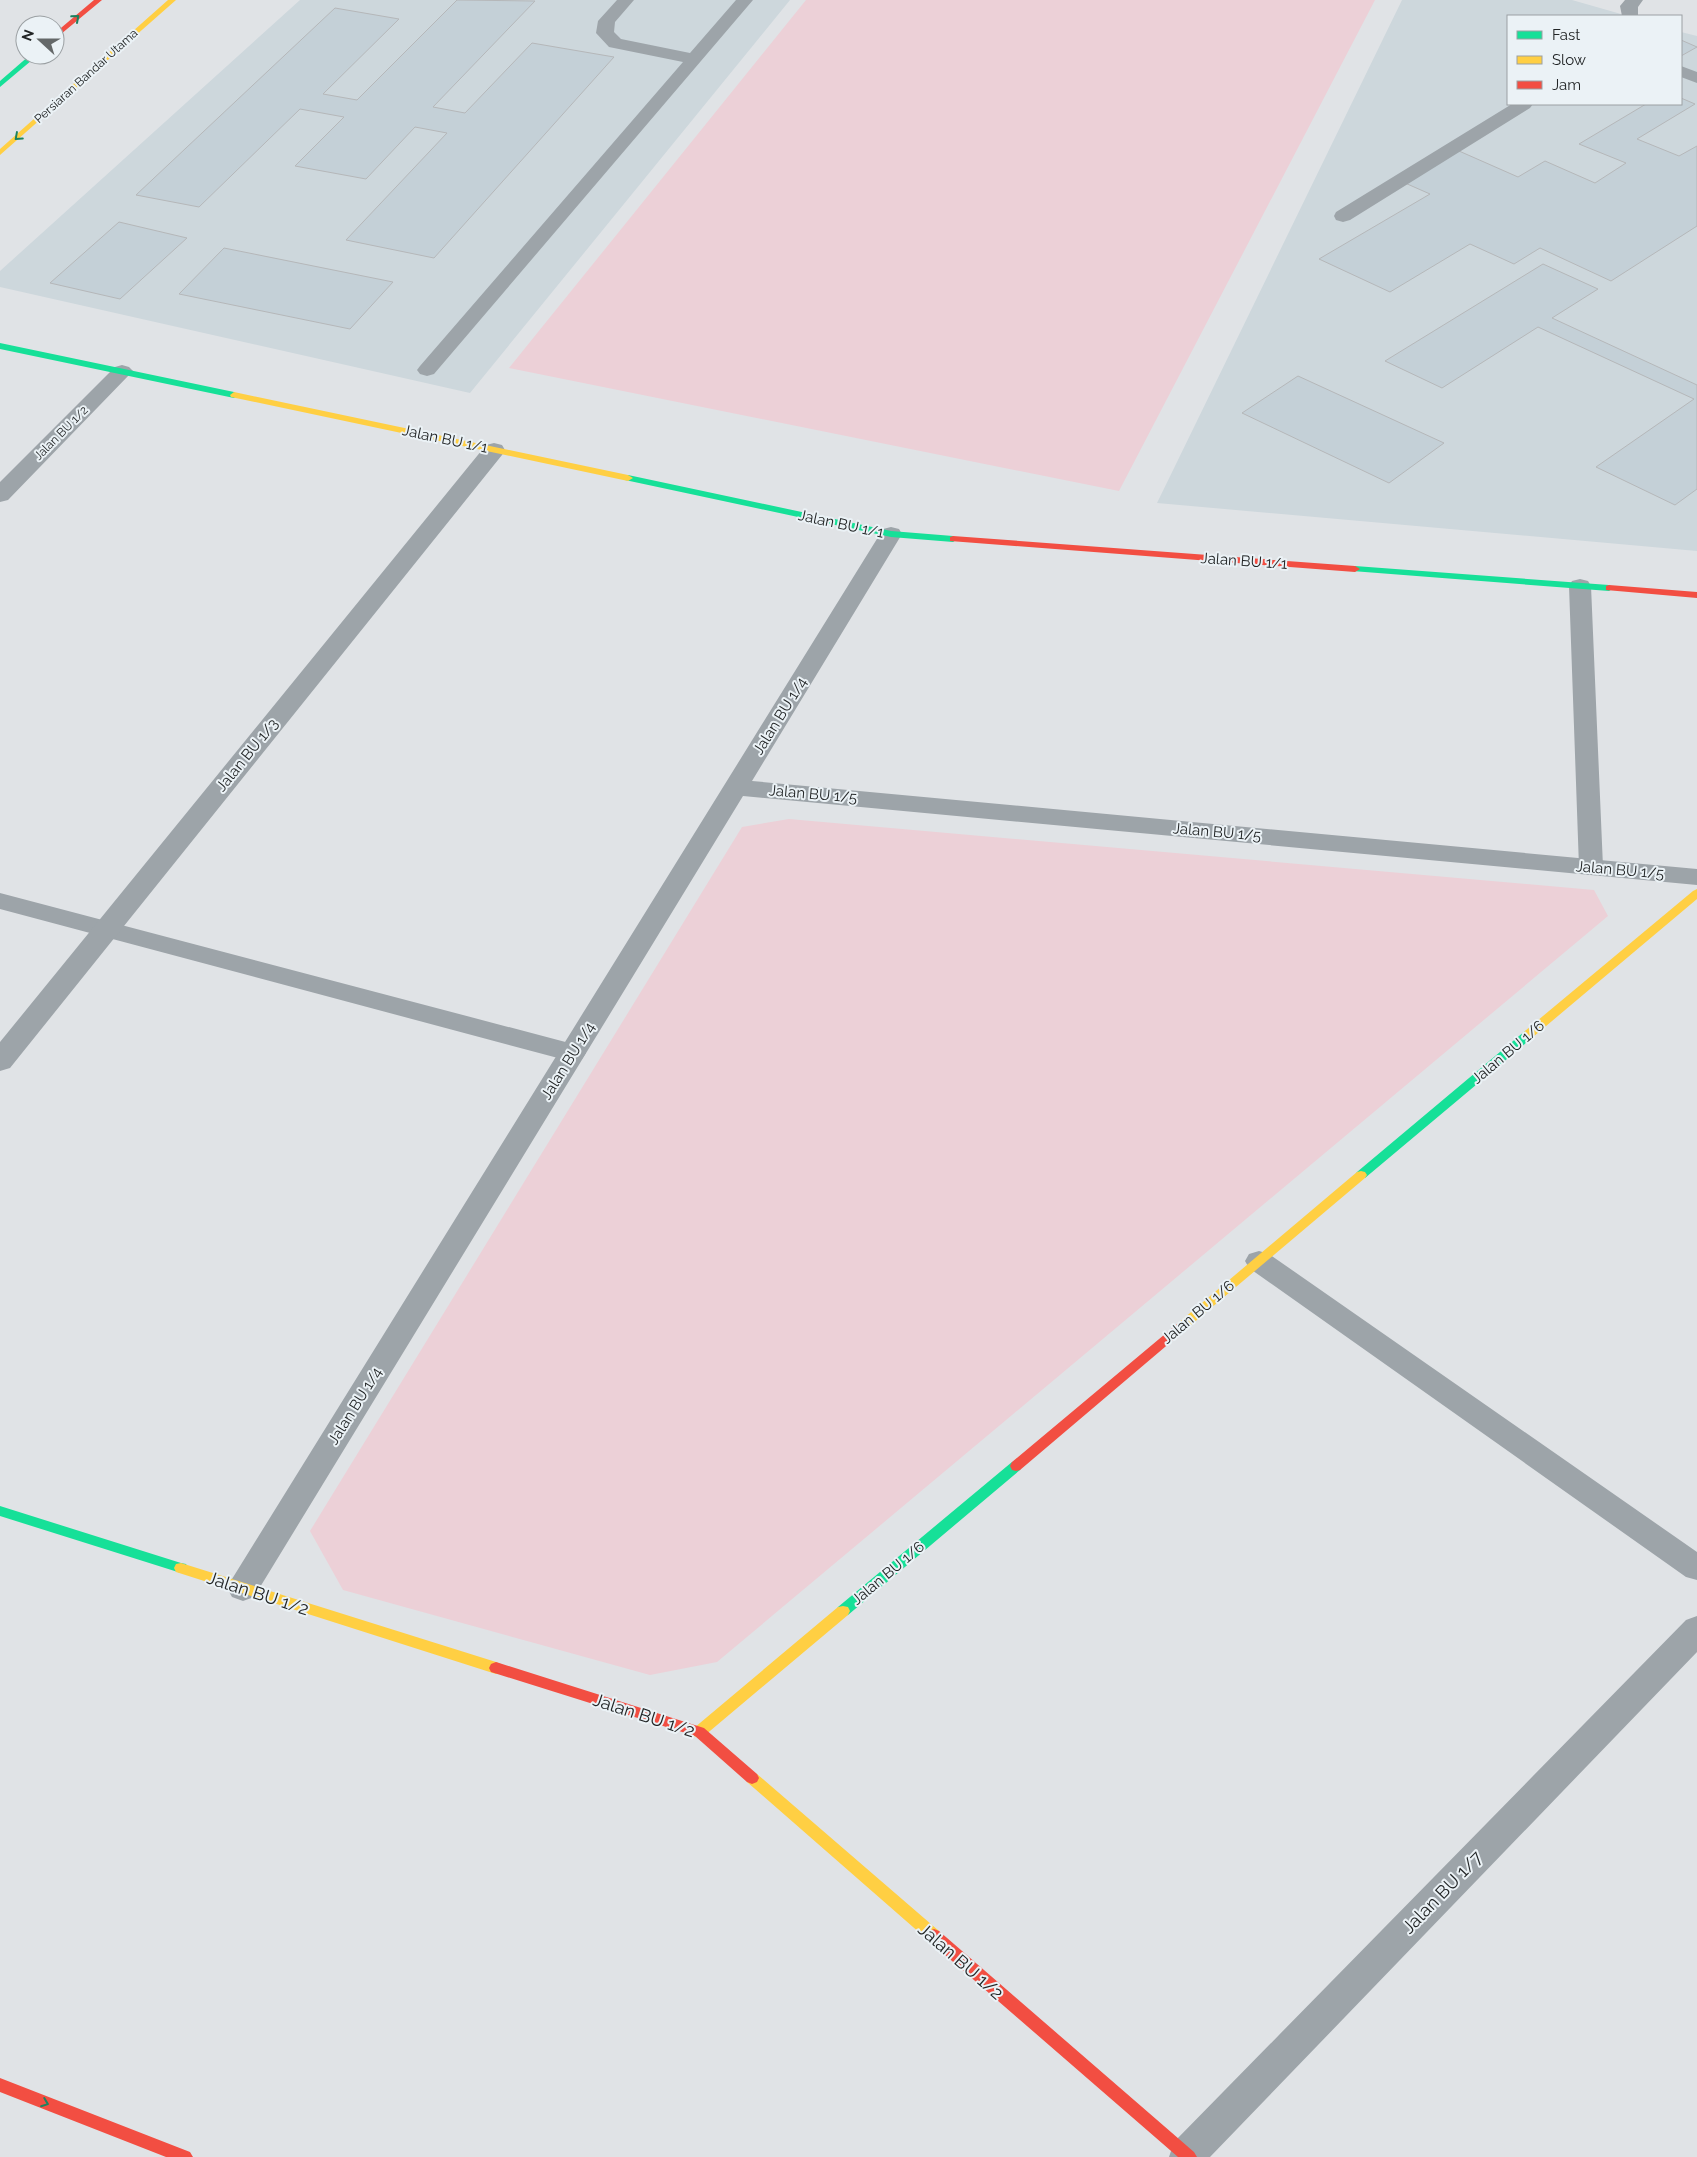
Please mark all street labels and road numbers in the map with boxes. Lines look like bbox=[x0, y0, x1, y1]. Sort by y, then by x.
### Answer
street label: Persiaran Bandar Utama bbox=[32, 26, 140, 126]
street label: Jalan BU 1/2 bbox=[31, 403, 91, 463]
street label: Jalan BU 1/1 bbox=[401, 421, 490, 457]
street label: Jalan BU 1/1 bbox=[797, 506, 886, 542]
street label: Jalan BU 1/1 bbox=[1200, 549, 1289, 573]
street label: Jalan BU 1/4 bbox=[749, 674, 811, 758]
street label: Jalan BU 1/3 bbox=[212, 715, 282, 795]
street label: Jalan BU 1/5 bbox=[768, 781, 858, 807]
street label: Jalan BU 1/5 bbox=[1172, 819, 1262, 845]
street label: Jalan BU 1/5 bbox=[1575, 857, 1665, 883]
street label: Jalan BU 1/6 bbox=[1468, 1016, 1548, 1088]
street label: Jalan BU 1/4 bbox=[537, 1019, 599, 1103]
street label: Jalan BU 1/6 bbox=[1158, 1276, 1238, 1348]
street label: Jalan BU 1/4 bbox=[324, 1364, 386, 1448]
street label: Jalan BU 1/6 bbox=[848, 1537, 928, 1609]
street label: Jalan BU 1/2 bbox=[204, 1567, 312, 1619]
street label: Jalan BU 1/2 bbox=[590, 1689, 698, 1741]
street label: Jalan BU 1/7 bbox=[1397, 1846, 1487, 1938]
street label: Jalan BU 1/2 bbox=[914, 1918, 1008, 2004]

